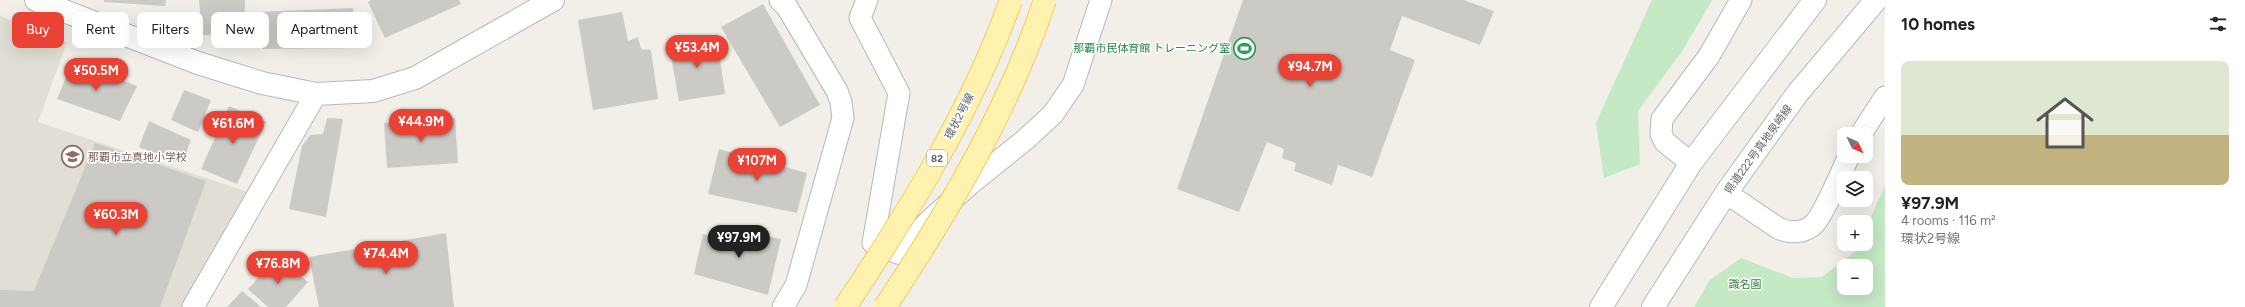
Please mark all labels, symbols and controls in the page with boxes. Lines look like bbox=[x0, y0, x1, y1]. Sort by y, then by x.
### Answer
chip: Buy bbox=[12, 12, 64, 48]
chip: Rent bbox=[72, 12, 129, 48]
chip: Filters bbox=[137, 12, 203, 48]
chip: New bbox=[211, 12, 269, 48]
chip: Apartment bbox=[277, 12, 372, 48]
icon: filters bbox=[2207, 13, 2229, 35]
text: 10 homes bbox=[1901, 14, 1975, 34]
pin: ¥53.4M bbox=[664, 35, 730, 69]
sports icon: 那覇市民体育館 トレーニング室 bbox=[1232, 35, 1258, 61]
text: ¥53.4M bbox=[674, 40, 720, 55]
place label: 那覇市民体育館 トレーニング室 bbox=[1073, 42, 1230, 55]
pin: ¥94.7M bbox=[1277, 54, 1343, 88]
pin: ¥50.5M bbox=[63, 58, 129, 92]
text: ¥94.7M bbox=[1287, 59, 1333, 74]
text: ¥50.5M bbox=[73, 63, 119, 78]
icon: home bbox=[2029, 87, 2101, 159]
street label: 環状2号線 bbox=[942, 91, 977, 142]
street label: 県道222号真地泉崎線 bbox=[1722, 102, 1795, 196]
pin: ¥44.9M bbox=[388, 109, 454, 143]
pin: ¥61.6M bbox=[200, 111, 266, 145]
text: ¥44.9M bbox=[398, 114, 444, 129]
text: ¥61.6M bbox=[212, 116, 254, 131]
north arrow bbox=[1837, 127, 1873, 163]
map controls bbox=[1837, 127, 1873, 295]
school or university icon: 那覇市立真地小学校 bbox=[59, 144, 85, 170]
pin: ¥107M bbox=[729, 148, 785, 182]
road number: 82 bbox=[927, 150, 947, 166]
place label: 那覇市立真地小学校 bbox=[88, 151, 187, 164]
text: ¥107M bbox=[737, 153, 777, 168]
button: layers bbox=[1837, 171, 1873, 207]
text: ¥97.9M bbox=[1901, 193, 1959, 213]
pin: ¥60.3M bbox=[83, 202, 149, 236]
text: ¥60.3M bbox=[93, 207, 139, 222]
text: 4 rooms · 116 m² bbox=[1901, 213, 1996, 228]
button: + bbox=[1837, 215, 1873, 251]
pin: ¥97.9M bbox=[706, 225, 772, 259]
text: ¥97.9M bbox=[717, 230, 761, 245]
text: 環状2号線 bbox=[1901, 231, 1960, 246]
pin: ¥74.4M bbox=[353, 241, 419, 275]
text: ¥74.4M bbox=[363, 246, 409, 261]
pin: ¥76.8M bbox=[245, 251, 311, 285]
text: ¥76.8M bbox=[256, 256, 300, 271]
button: − bbox=[1837, 259, 1873, 295]
park label: 識名園 bbox=[1729, 278, 1762, 291]

